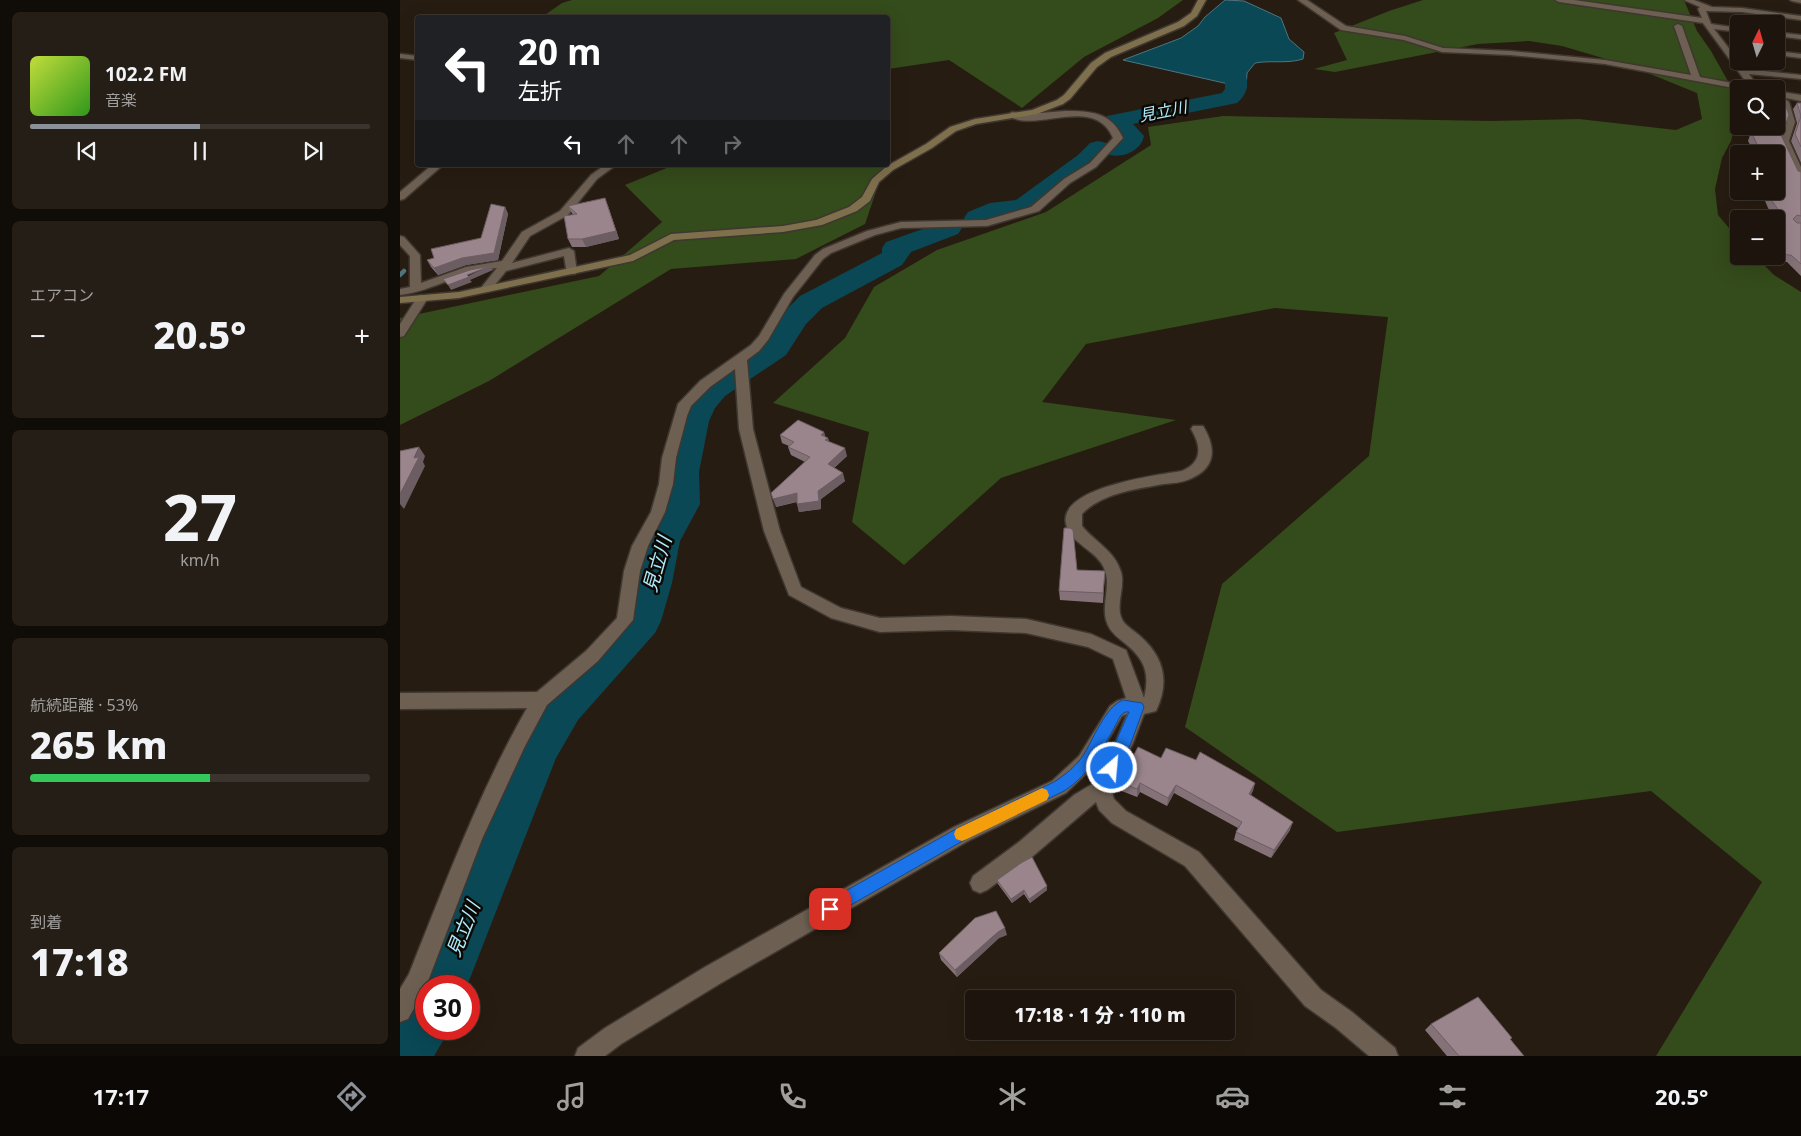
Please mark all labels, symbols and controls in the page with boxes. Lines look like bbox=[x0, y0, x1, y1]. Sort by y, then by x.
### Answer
north arrow bbox=[1730, 15, 1785, 70]
map controls bbox=[1730, 15, 1785, 265]
text: 20 m bbox=[518, 28, 601, 75]
icon: left bbox=[435, 35, 500, 100]
text: 102.2 FM bbox=[105, 61, 187, 87]
text: 左折 bbox=[518, 75, 562, 105]
button: search bbox=[1730, 80, 1785, 135]
text: 音楽 bbox=[105, 89, 137, 111]
water label: 見立川 bbox=[1137, 95, 1191, 126]
icon: left bbox=[559, 130, 587, 158]
icon: ahead bbox=[612, 130, 640, 158]
icon: ahead bbox=[665, 130, 693, 158]
icon: right bbox=[718, 130, 746, 158]
icon: previous bbox=[73, 137, 101, 165]
icon: pause bbox=[186, 137, 214, 165]
icon: next bbox=[299, 137, 327, 165]
button: + bbox=[1730, 145, 1785, 200]
button: − bbox=[1730, 210, 1785, 265]
text: エアコン bbox=[30, 284, 94, 306]
text: 20.5° bbox=[154, 308, 246, 360]
text: − bbox=[30, 316, 46, 354]
text: + bbox=[354, 316, 370, 354]
text: 27 bbox=[163, 472, 237, 560]
water label: 見立川 bbox=[637, 531, 678, 595]
text: km/h bbox=[180, 549, 220, 571]
text: 航続距離 · 53% bbox=[30, 694, 138, 716]
text: 265 km bbox=[30, 718, 168, 770]
position arrow bbox=[1085, 741, 1137, 793]
pin bbox=[809, 888, 851, 930]
icon: arrive bbox=[816, 895, 844, 923]
water label: 見立川 bbox=[440, 896, 486, 960]
text: 到着 bbox=[30, 911, 62, 933]
text: 17:18 bbox=[30, 935, 129, 987]
speed limit sign: 30 bbox=[415, 975, 480, 1040]
text: 17:18 · 1 分 · 110 m bbox=[1014, 1002, 1186, 1028]
icon: directions bbox=[334, 1079, 369, 1114]
icon: music bbox=[554, 1079, 589, 1114]
icon: phone bbox=[775, 1079, 810, 1114]
icon: climate bbox=[995, 1079, 1030, 1114]
icon: car bbox=[1215, 1079, 1250, 1114]
icon: filters bbox=[1435, 1079, 1470, 1114]
text: 17:17 bbox=[93, 1081, 149, 1111]
text: 20.5° bbox=[1655, 1081, 1708, 1111]

